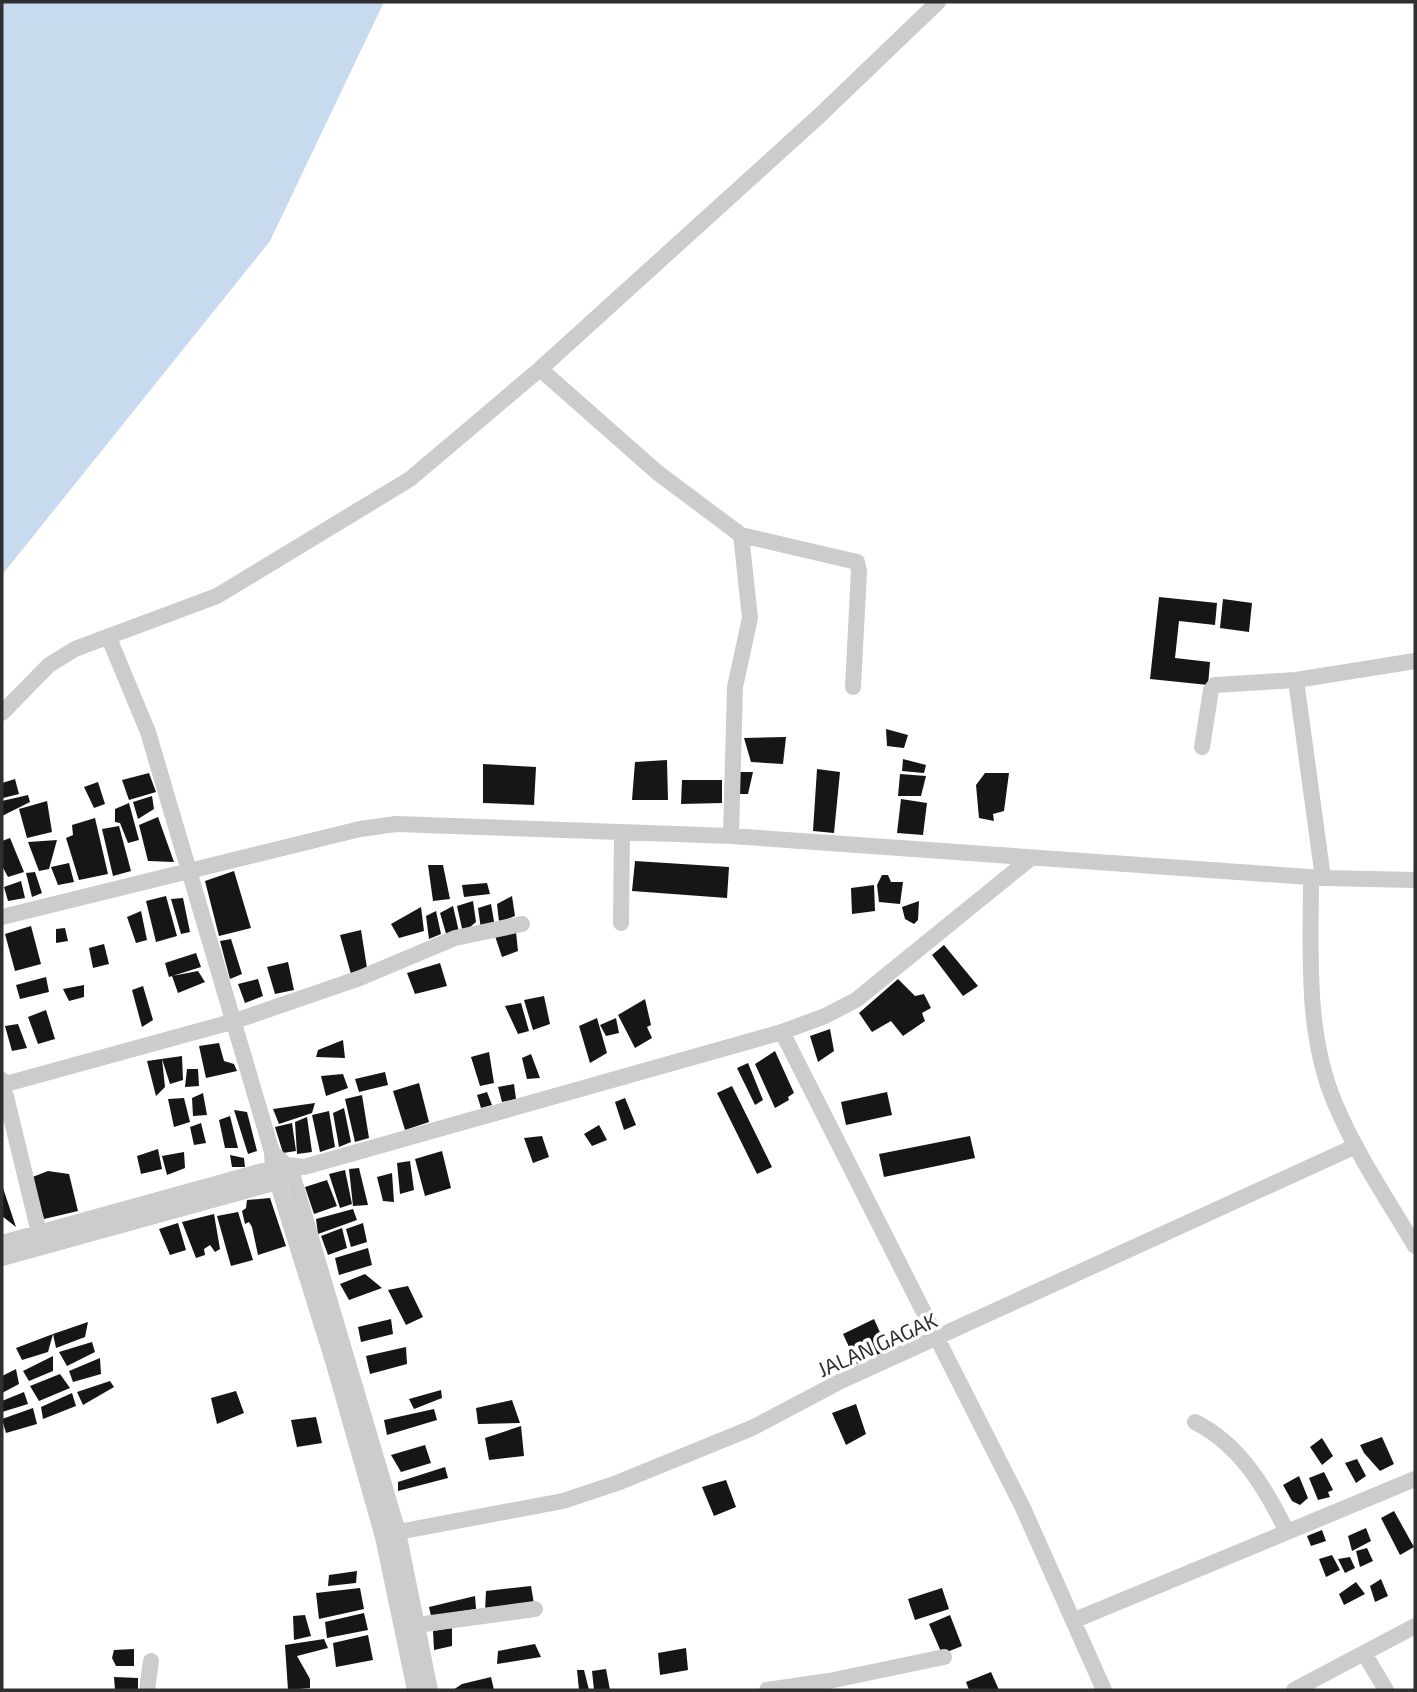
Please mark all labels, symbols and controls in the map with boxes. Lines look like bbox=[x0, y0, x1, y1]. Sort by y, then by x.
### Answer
street label: JALAN GAGAK bbox=[813, 1306, 941, 1382]

